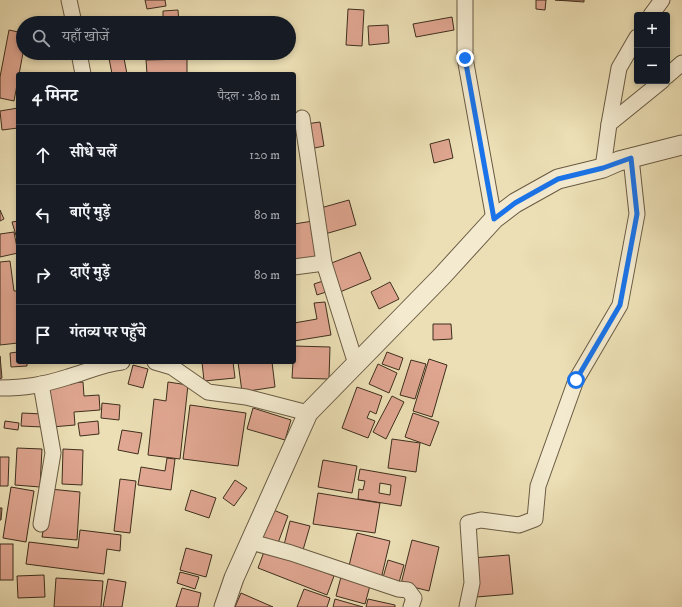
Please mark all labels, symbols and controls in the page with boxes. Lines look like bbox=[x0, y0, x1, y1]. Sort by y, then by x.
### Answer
map controls bbox=[634, 12, 670, 84]
button: + bbox=[634, 12, 670, 48]
search box bbox=[16, 16, 296, 60]
icon: search bbox=[30, 27, 52, 49]
text: यहाँ खोजें bbox=[62, 27, 109, 46]
button: − bbox=[634, 48, 670, 84]
route end bbox=[456, 49, 474, 67]
text: 4 मिनट bbox=[32, 85, 78, 107]
text: पैदल · 280 m bbox=[218, 88, 280, 104]
text: सीधे चलें bbox=[70, 143, 117, 162]
icon: ahead bbox=[32, 144, 54, 166]
text: 120 m bbox=[249, 147, 280, 163]
text: बाएँ मुड़ें bbox=[70, 203, 110, 222]
icon: left bbox=[32, 204, 54, 226]
text: 80 m bbox=[254, 207, 280, 223]
text: दाएँ मुड़ें bbox=[70, 263, 110, 282]
icon: right bbox=[32, 264, 54, 286]
text: 80 m bbox=[254, 267, 280, 283]
text: गंतव्य पर पहुँचे bbox=[70, 323, 146, 342]
icon: arrive bbox=[32, 324, 54, 346]
route start bbox=[567, 371, 585, 389]

